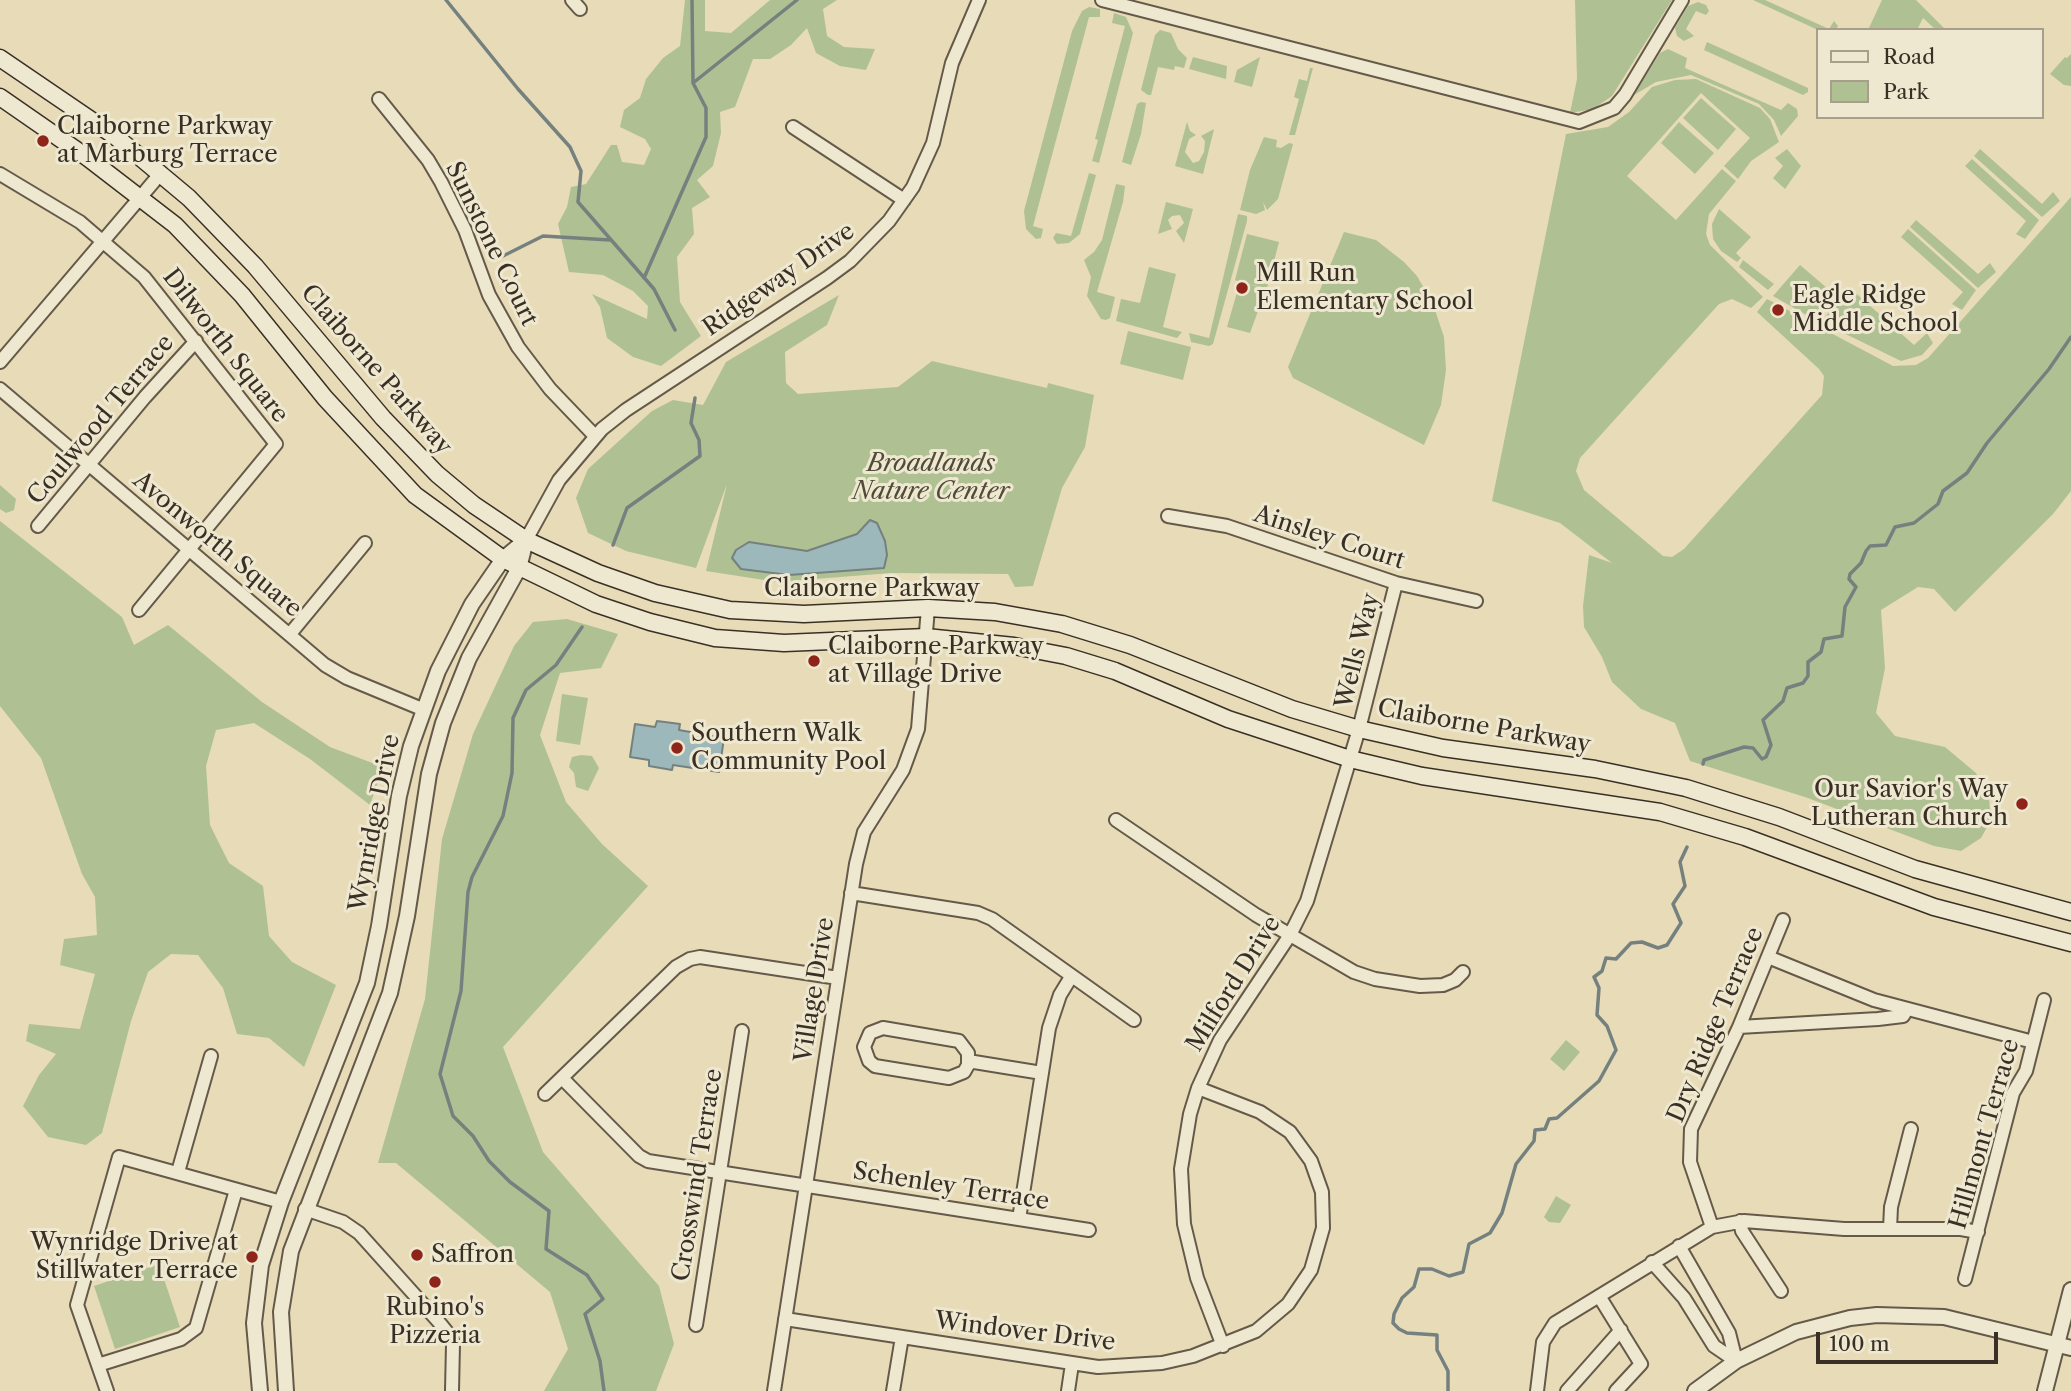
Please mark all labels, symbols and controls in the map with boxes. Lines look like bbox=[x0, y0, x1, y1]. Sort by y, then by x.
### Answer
legend bbox=[1815, 28, 2043, 119]
text: Road bbox=[1883, 44, 1935, 69]
text: Park bbox=[1883, 79, 1929, 104]
place label: Claiborne Parkway at Marburg Terrace bbox=[57, 113, 278, 169]
marker: Claiborne Parkway at Marburg Terrace bbox=[35, 133, 51, 149]
street label: Sunstone Court bbox=[439, 157, 543, 331]
street label: Ridgeway Drive bbox=[698, 217, 860, 343]
place label: Mill Run Elementary School bbox=[1256, 260, 1473, 316]
street label: Dilworth Square bbox=[156, 263, 294, 429]
street label: Claiborne Parkway bbox=[294, 279, 458, 461]
marker: Mill Run Elementary School bbox=[1234, 280, 1250, 296]
place label: Eagle Ridge Middle School bbox=[1792, 282, 1958, 338]
marker: Eagle Ridge Middle School bbox=[1770, 302, 1786, 318]
street label: Coulwood Terrace bbox=[22, 329, 180, 511]
park label: Broadlands Nature Center bbox=[852, 450, 1010, 506]
street label: Avonworth Square bbox=[127, 466, 307, 624]
street label: Ainsley Court bbox=[1250, 500, 1408, 576]
street label: Claiborne Parkway bbox=[764, 575, 980, 603]
street label: Wells Way bbox=[1330, 590, 1386, 712]
place label: Claiborne Parkway at Village Drive bbox=[828, 633, 1044, 689]
marker: Claiborne Parkway at Village Drive bbox=[806, 653, 822, 669]
street label: Claiborne Parkway bbox=[1375, 694, 1593, 760]
place label: Southern Walk Community Pool bbox=[691, 720, 886, 776]
street label: Wynridge Drive bbox=[344, 732, 406, 914]
marker: Southern Walk Community Pool bbox=[669, 740, 685, 756]
place label: Our Savior's Way Lutheran Church bbox=[1811, 776, 2008, 832]
marker: Our Savior's Way Lutheran Church bbox=[2014, 796, 2030, 812]
street label: Milford Drive bbox=[1181, 911, 1287, 1057]
street label: Village Drive bbox=[789, 916, 841, 1064]
street label: Dry Ridge Terrace bbox=[1662, 923, 1770, 1127]
street label: Hillmont Terrace bbox=[1944, 1035, 2026, 1233]
street label: Crosswind Terrace bbox=[667, 1067, 729, 1283]
street label: Schenley Terrace bbox=[851, 1157, 1051, 1217]
place label: Wynridge Drive at Stillwater Terrace bbox=[30, 1229, 238, 1285]
place label: Saffron bbox=[431, 1241, 514, 1269]
marker: Saffron bbox=[409, 1247, 425, 1263]
marker: Wynridge Drive at Stillwater Terrace bbox=[244, 1249, 260, 1265]
marker: Rubino's Pizzeria bbox=[427, 1274, 443, 1290]
place label: Rubino's Pizzeria bbox=[386, 1294, 484, 1350]
street label: Windover Drive bbox=[933, 1307, 1117, 1357]
scale bar bbox=[1819, 1318, 2001, 1362]
text: 100 m bbox=[1829, 1331, 1890, 1356]

